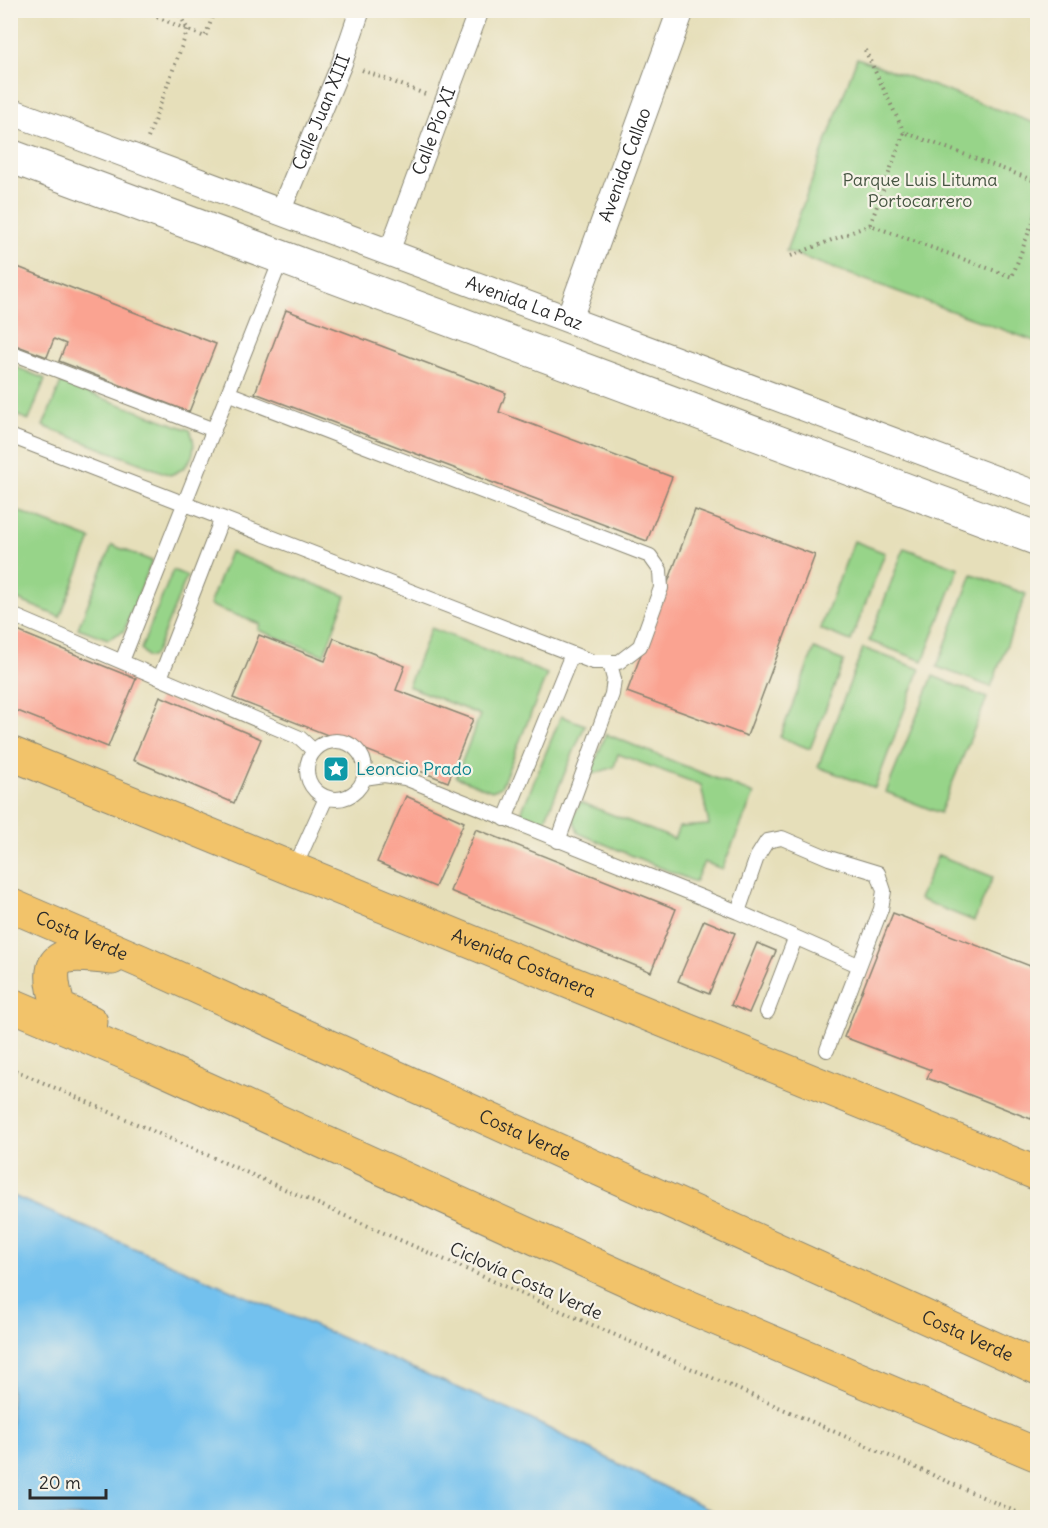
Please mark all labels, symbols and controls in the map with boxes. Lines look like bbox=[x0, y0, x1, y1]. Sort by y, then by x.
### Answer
street label: Calle Juan XIII bbox=[287, 51, 355, 174]
street label: Calle Pío XI bbox=[407, 83, 460, 178]
street label: Avenida Callao bbox=[593, 104, 656, 225]
park label: Parque Luis Lituma Portocarrero bbox=[842, 168, 998, 212]
street label: Avenida La Paz bbox=[463, 270, 587, 335]
place icon: Leoncio Prado bbox=[321, 754, 351, 784]
place label: Leoncio Prado bbox=[356, 757, 472, 780]
street label: Costa Verde bbox=[32, 905, 132, 965]
street label: Avenida Costanera bbox=[448, 923, 599, 1003]
street label: Costa Verde bbox=[475, 1104, 574, 1166]
street label: Ciclovía Costa Verde bbox=[446, 1237, 606, 1325]
street label: Costa Verde bbox=[918, 1305, 1017, 1366]
scale bar bbox=[30, 1462, 106, 1500]
text: 20 m bbox=[39, 1471, 81, 1494]

